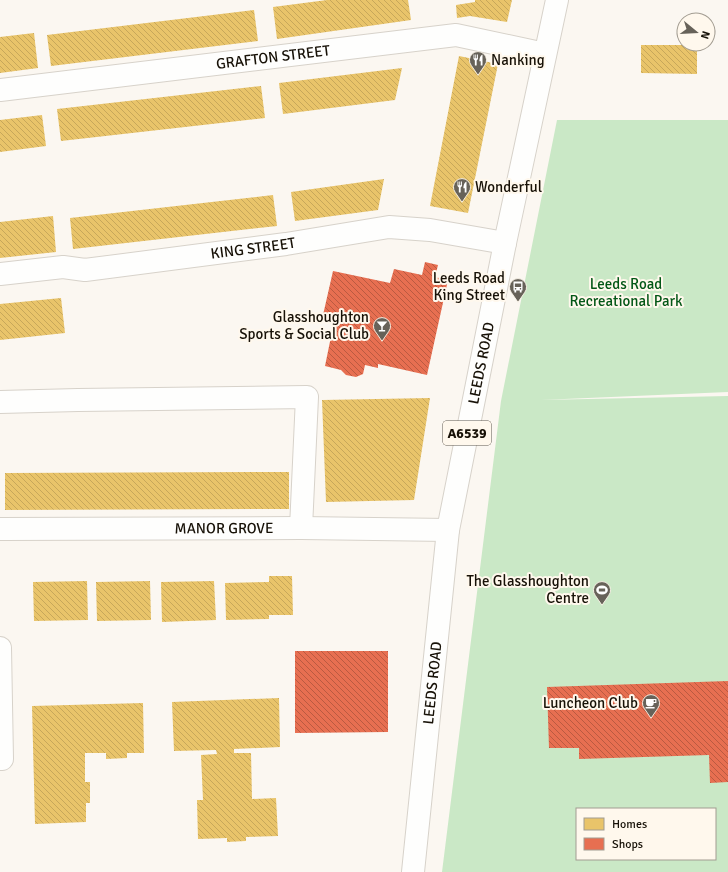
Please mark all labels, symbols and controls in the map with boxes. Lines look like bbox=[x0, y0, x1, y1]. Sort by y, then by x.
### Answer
north arrow bbox=[676, 12, 716, 52]
text: N bbox=[698, 29, 712, 41]
street label: GRAFTON STREET bbox=[215, 41, 332, 73]
restaurant icon: Nanking bbox=[468, 50, 488, 75]
place label: Nanking bbox=[491, 51, 545, 69]
restaurant icon: Wonderful bbox=[452, 177, 472, 202]
place label: Wonderful bbox=[475, 178, 542, 196]
street label: KING STREET bbox=[210, 233, 297, 263]
place label: Leeds Road King Street bbox=[433, 269, 505, 304]
park label: Leeds Road Recreational Park bbox=[569, 275, 683, 310]
bus stop icon: Leeds Road King Street bbox=[508, 277, 528, 302]
place label: Glasshoughton Sports & Social Club bbox=[239, 308, 369, 343]
bar icon: Glasshoughton Sports & Social Club bbox=[372, 316, 392, 341]
street label: LEEDS ROAD bbox=[464, 320, 498, 406]
road number: A6539 bbox=[443, 421, 491, 445]
street label: MANOR GROVE bbox=[174, 519, 274, 537]
place label: The Glasshoughton Centre bbox=[466, 572, 589, 607]
sports icon: The Glasshoughton Centre bbox=[592, 580, 612, 605]
street label: LEEDS ROAD bbox=[419, 641, 446, 725]
cafe icon: Luncheon Club bbox=[641, 693, 661, 718]
place label: Luncheon Club bbox=[543, 694, 638, 712]
legend bbox=[576, 808, 716, 860]
text: Homes bbox=[612, 817, 647, 832]
text: Shops bbox=[612, 837, 643, 852]

